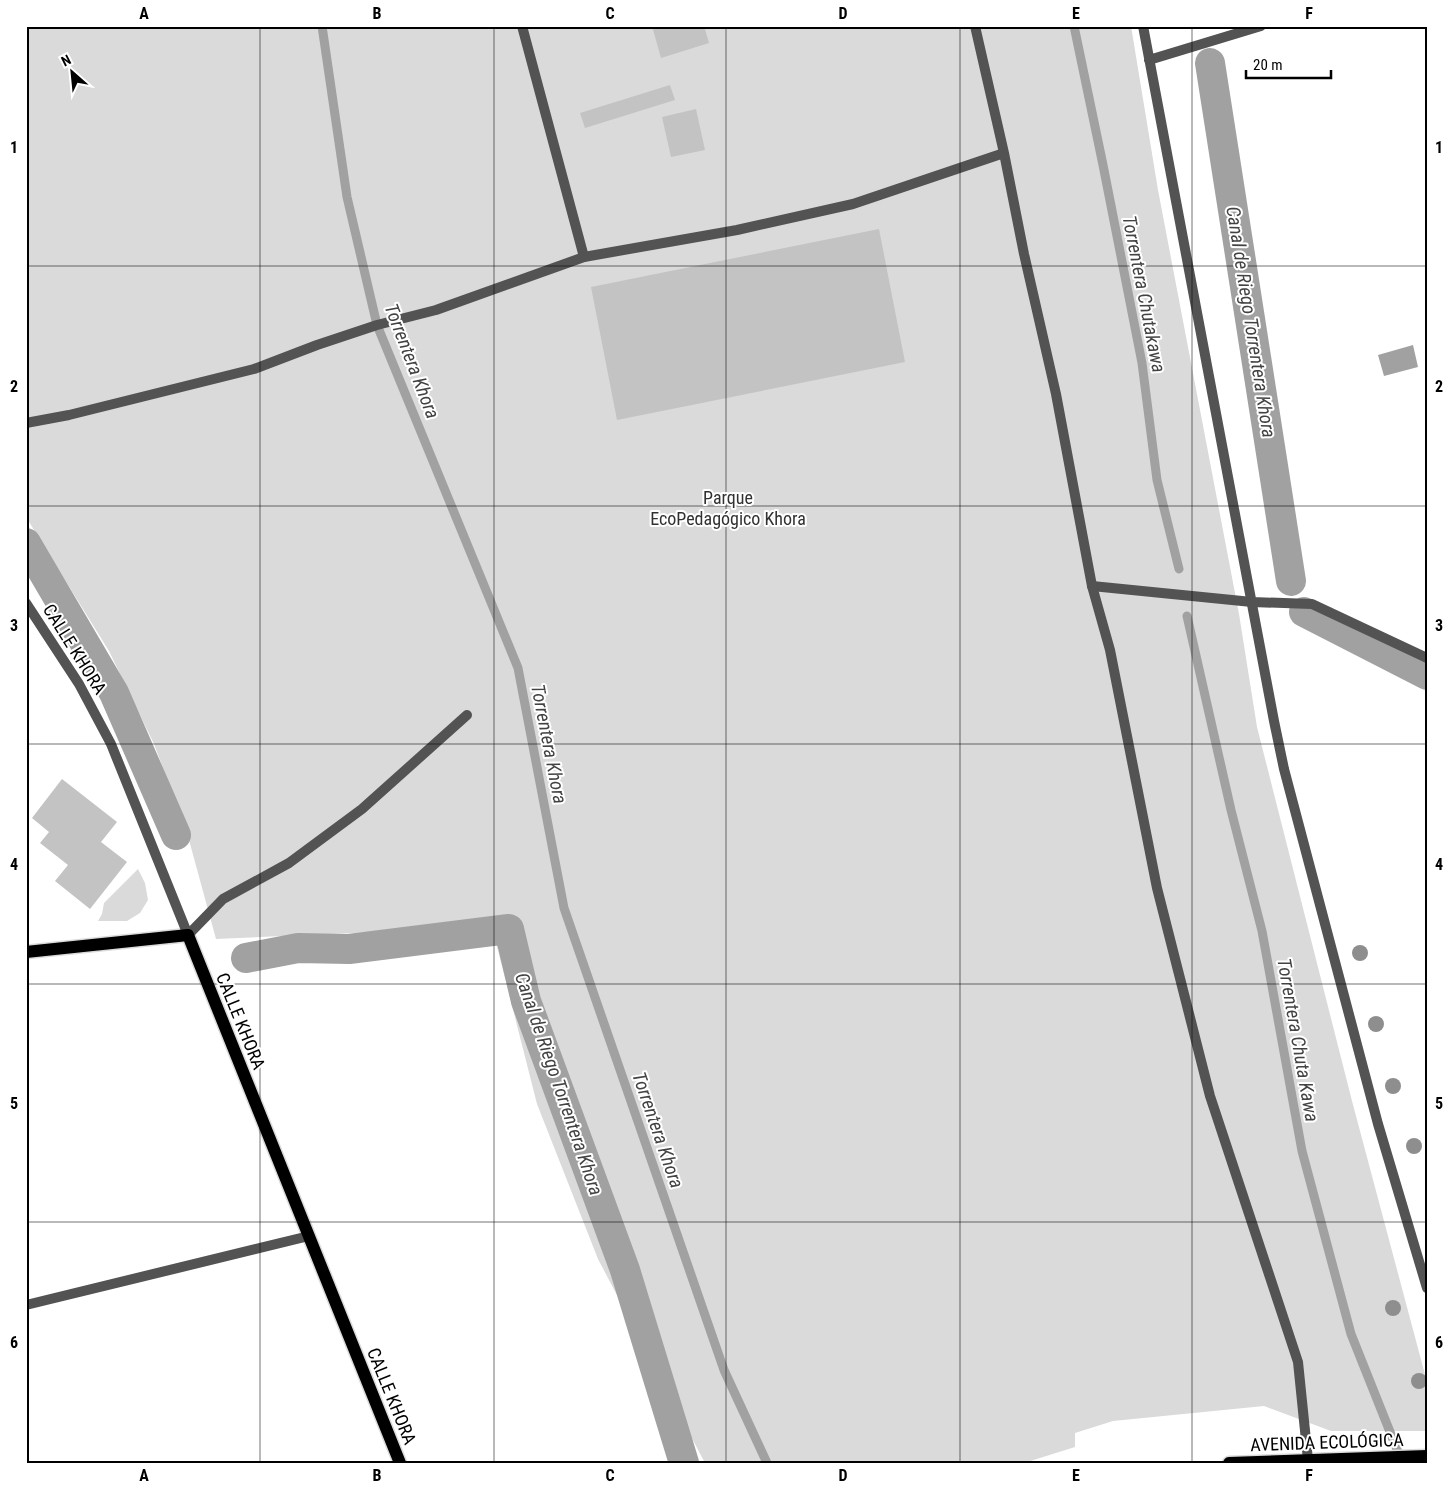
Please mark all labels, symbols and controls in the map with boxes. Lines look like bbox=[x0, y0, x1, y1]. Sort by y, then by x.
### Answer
text: A bbox=[139, 4, 149, 23]
text: B bbox=[373, 4, 382, 23]
text: C bbox=[605, 4, 615, 23]
text: D bbox=[838, 4, 848, 23]
text: E bbox=[1072, 4, 1080, 23]
text: F bbox=[1305, 4, 1313, 23]
north arrow bbox=[48, 48, 98, 98]
scale bar bbox=[1246, 48, 1330, 80]
text: N bbox=[59, 51, 74, 69]
text: 20 m bbox=[1253, 56, 1283, 74]
text: 1 bbox=[10, 138, 18, 157]
text: 1 bbox=[1435, 138, 1443, 157]
water label: Canal de Riego Torrentera Khora bbox=[1221, 205, 1281, 439]
water label: Torrentera Chutakawa bbox=[1117, 214, 1171, 374]
water label: Torrentera Khora bbox=[380, 300, 444, 422]
text: 2 bbox=[10, 377, 18, 396]
text: 2 bbox=[1435, 377, 1443, 396]
park label: Parque EcoPedagógico Khora bbox=[650, 487, 806, 529]
street label: CALLE KHORA bbox=[39, 600, 111, 699]
text: 3 bbox=[10, 616, 18, 635]
text: 3 bbox=[1435, 616, 1443, 635]
water label: Torrentera Khora bbox=[526, 682, 572, 806]
text: 4 bbox=[10, 855, 18, 874]
text: 4 bbox=[1435, 855, 1443, 874]
water label: Torrentera Chuta Kawa bbox=[1272, 956, 1324, 1124]
street label: CALLE KHORA bbox=[212, 970, 270, 1073]
water label: Canal de Riego Torrentera Khora bbox=[510, 970, 608, 1198]
water label: Torrentera Khora bbox=[627, 1069, 689, 1191]
text: 5 bbox=[10, 1094, 18, 1113]
text: 5 bbox=[1435, 1094, 1443, 1113]
text: 6 bbox=[10, 1333, 18, 1352]
text: 6 bbox=[1435, 1333, 1443, 1352]
street label: CALLE KHORA bbox=[363, 1345, 421, 1448]
street label: AVENIDA ECOLÓGICA bbox=[1250, 1429, 1405, 1455]
text: A bbox=[139, 1466, 149, 1485]
text: B bbox=[373, 1466, 382, 1485]
text: C bbox=[605, 1466, 615, 1485]
text: D bbox=[838, 1466, 848, 1485]
text: E bbox=[1072, 1466, 1080, 1485]
text: F bbox=[1305, 1466, 1313, 1485]

